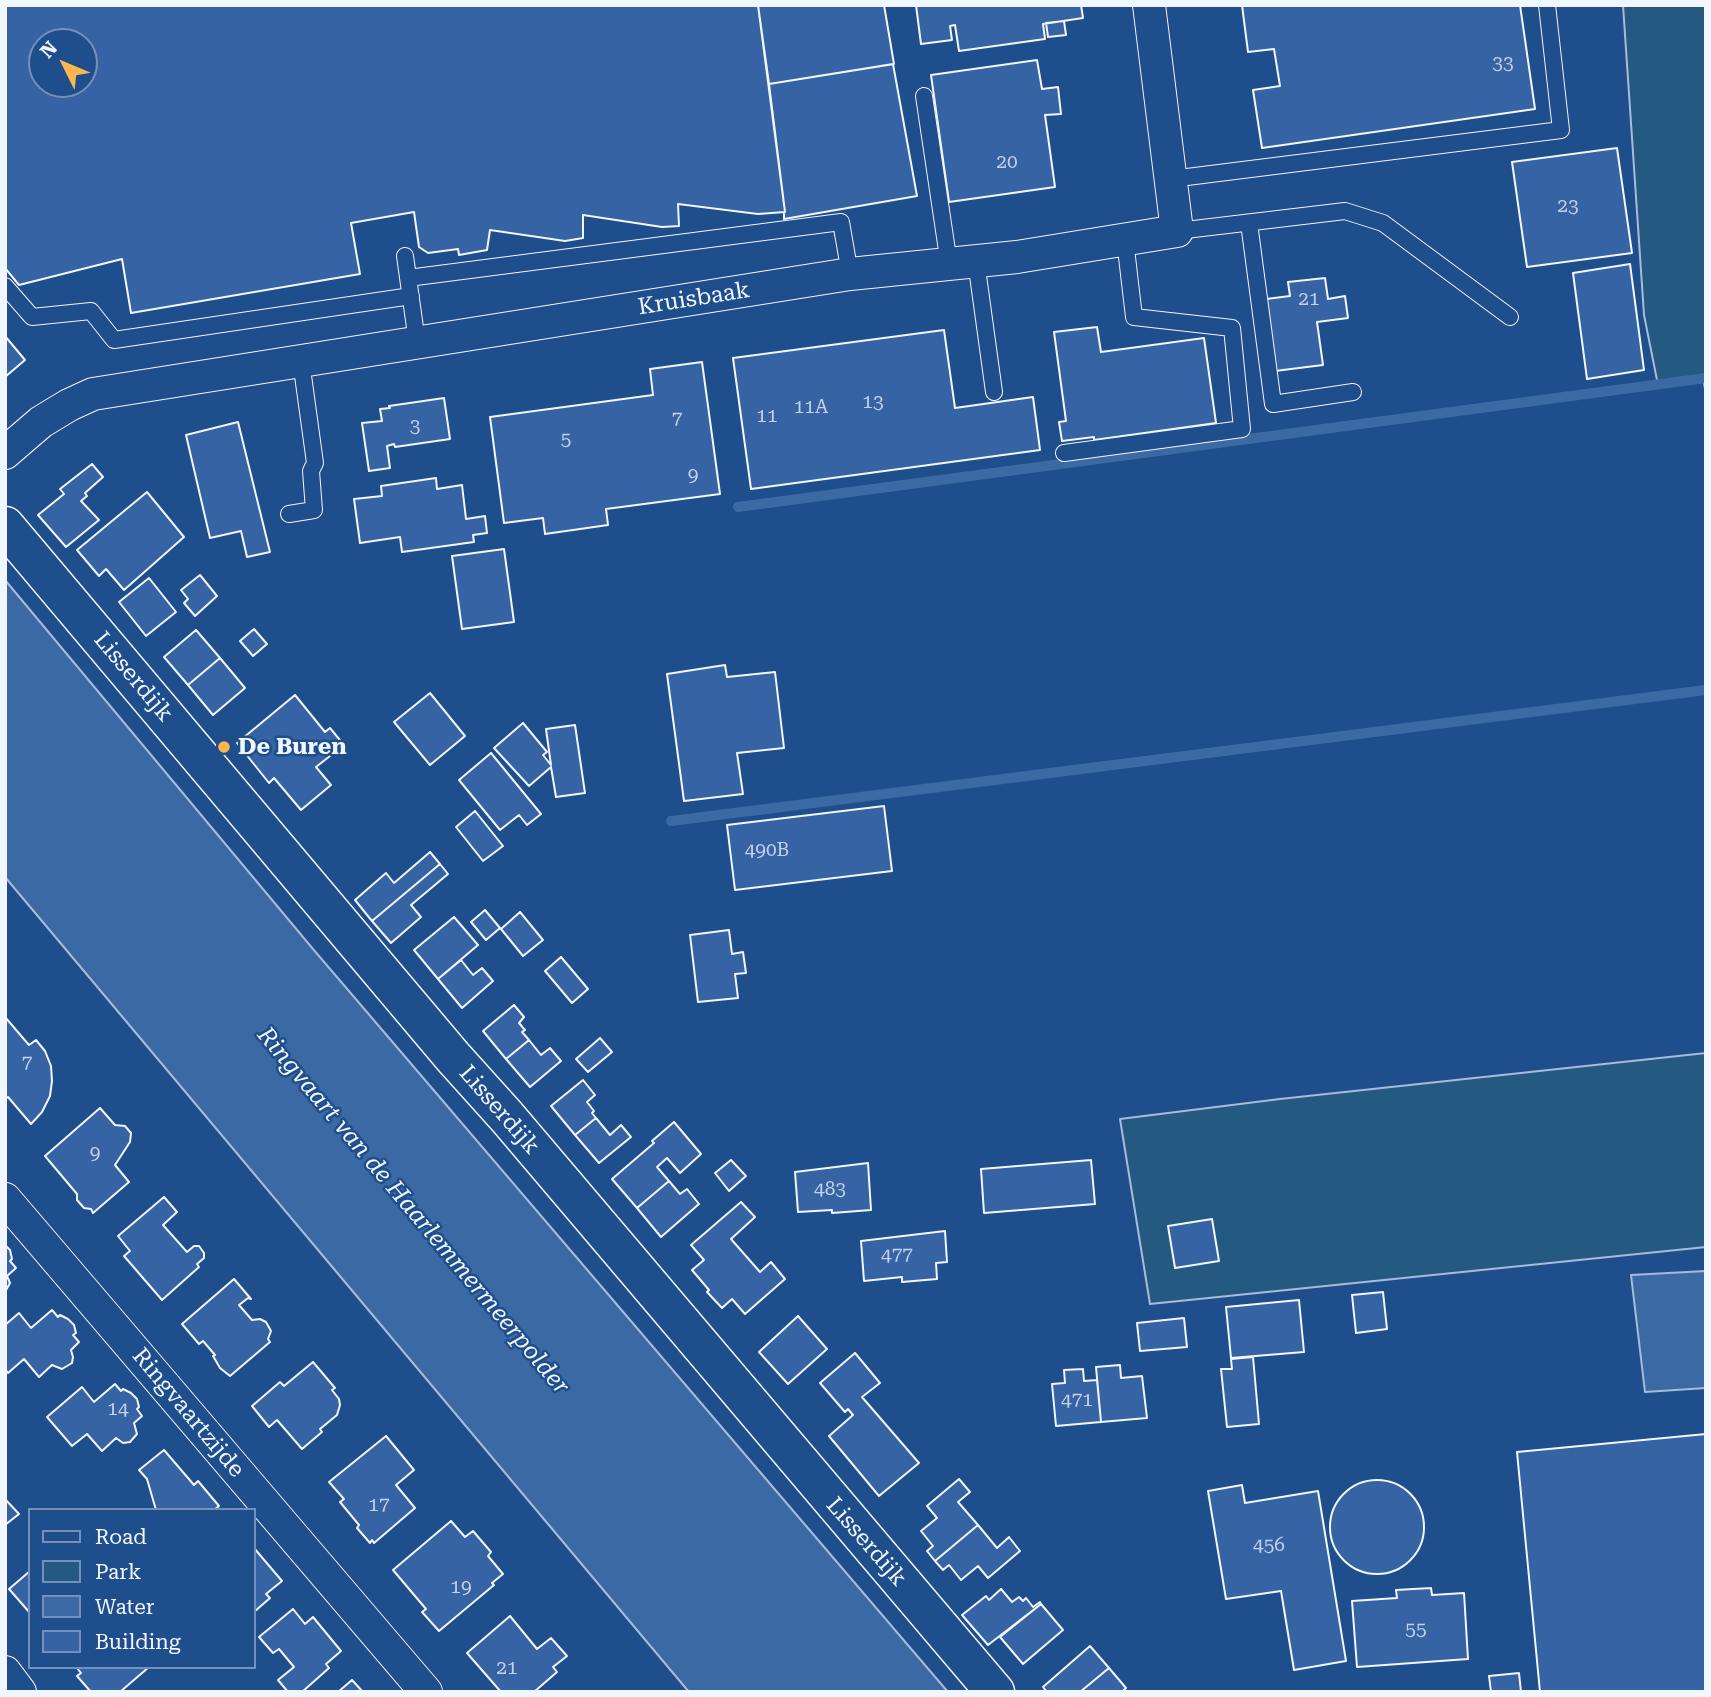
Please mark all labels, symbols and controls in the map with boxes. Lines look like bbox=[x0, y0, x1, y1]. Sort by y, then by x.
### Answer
north arrow bbox=[28, 28, 98, 98]
text: N bbox=[35, 37, 62, 63]
house number: 33 bbox=[1492, 52, 1514, 74]
house number: 20 bbox=[996, 151, 1018, 173]
house number: 23 bbox=[1557, 195, 1579, 217]
street label: Kruisbaak bbox=[636, 277, 752, 321]
house number: 21 bbox=[1298, 288, 1320, 310]
house number: 13 bbox=[862, 391, 884, 413]
house number: 11A bbox=[794, 396, 828, 418]
house number: 11 bbox=[756, 405, 778, 427]
house number: 7 bbox=[672, 408, 682, 430]
house number: 3 bbox=[410, 415, 420, 437]
house number: 5 bbox=[561, 428, 571, 450]
house number: 9 bbox=[688, 464, 698, 486]
street label: Lisserdijk bbox=[88, 627, 178, 727]
place label: De Buren bbox=[238, 733, 347, 761]
marker: De Buren bbox=[216, 739, 232, 755]
house number: 490B bbox=[745, 839, 789, 861]
water label: Ringvaart van de Haarlemmermeerpolder bbox=[251, 1021, 575, 1401]
house number: 7 bbox=[22, 1052, 32, 1074]
street label: Lisserdijk bbox=[453, 1060, 545, 1160]
house number: 9 bbox=[90, 1142, 100, 1164]
house number: 483 bbox=[814, 1178, 846, 1200]
house number: 477 bbox=[881, 1244, 913, 1266]
street label: Ringvaartzijde bbox=[126, 1343, 250, 1483]
house number: 471 bbox=[1061, 1389, 1093, 1411]
house number: 14 bbox=[107, 1398, 129, 1420]
street label: Lisserdijk bbox=[820, 1492, 912, 1592]
house number: 17 bbox=[368, 1494, 390, 1516]
legend bbox=[28, 1508, 256, 1669]
text: Road bbox=[95, 1525, 147, 1549]
house number: 456 bbox=[1253, 1534, 1285, 1556]
text: Park bbox=[95, 1560, 141, 1584]
house number: 19 bbox=[450, 1576, 472, 1598]
text: Water bbox=[95, 1595, 154, 1619]
house number: 55 bbox=[1405, 1618, 1427, 1640]
text: Building bbox=[95, 1630, 181, 1654]
house number: 21 bbox=[496, 1657, 518, 1679]

